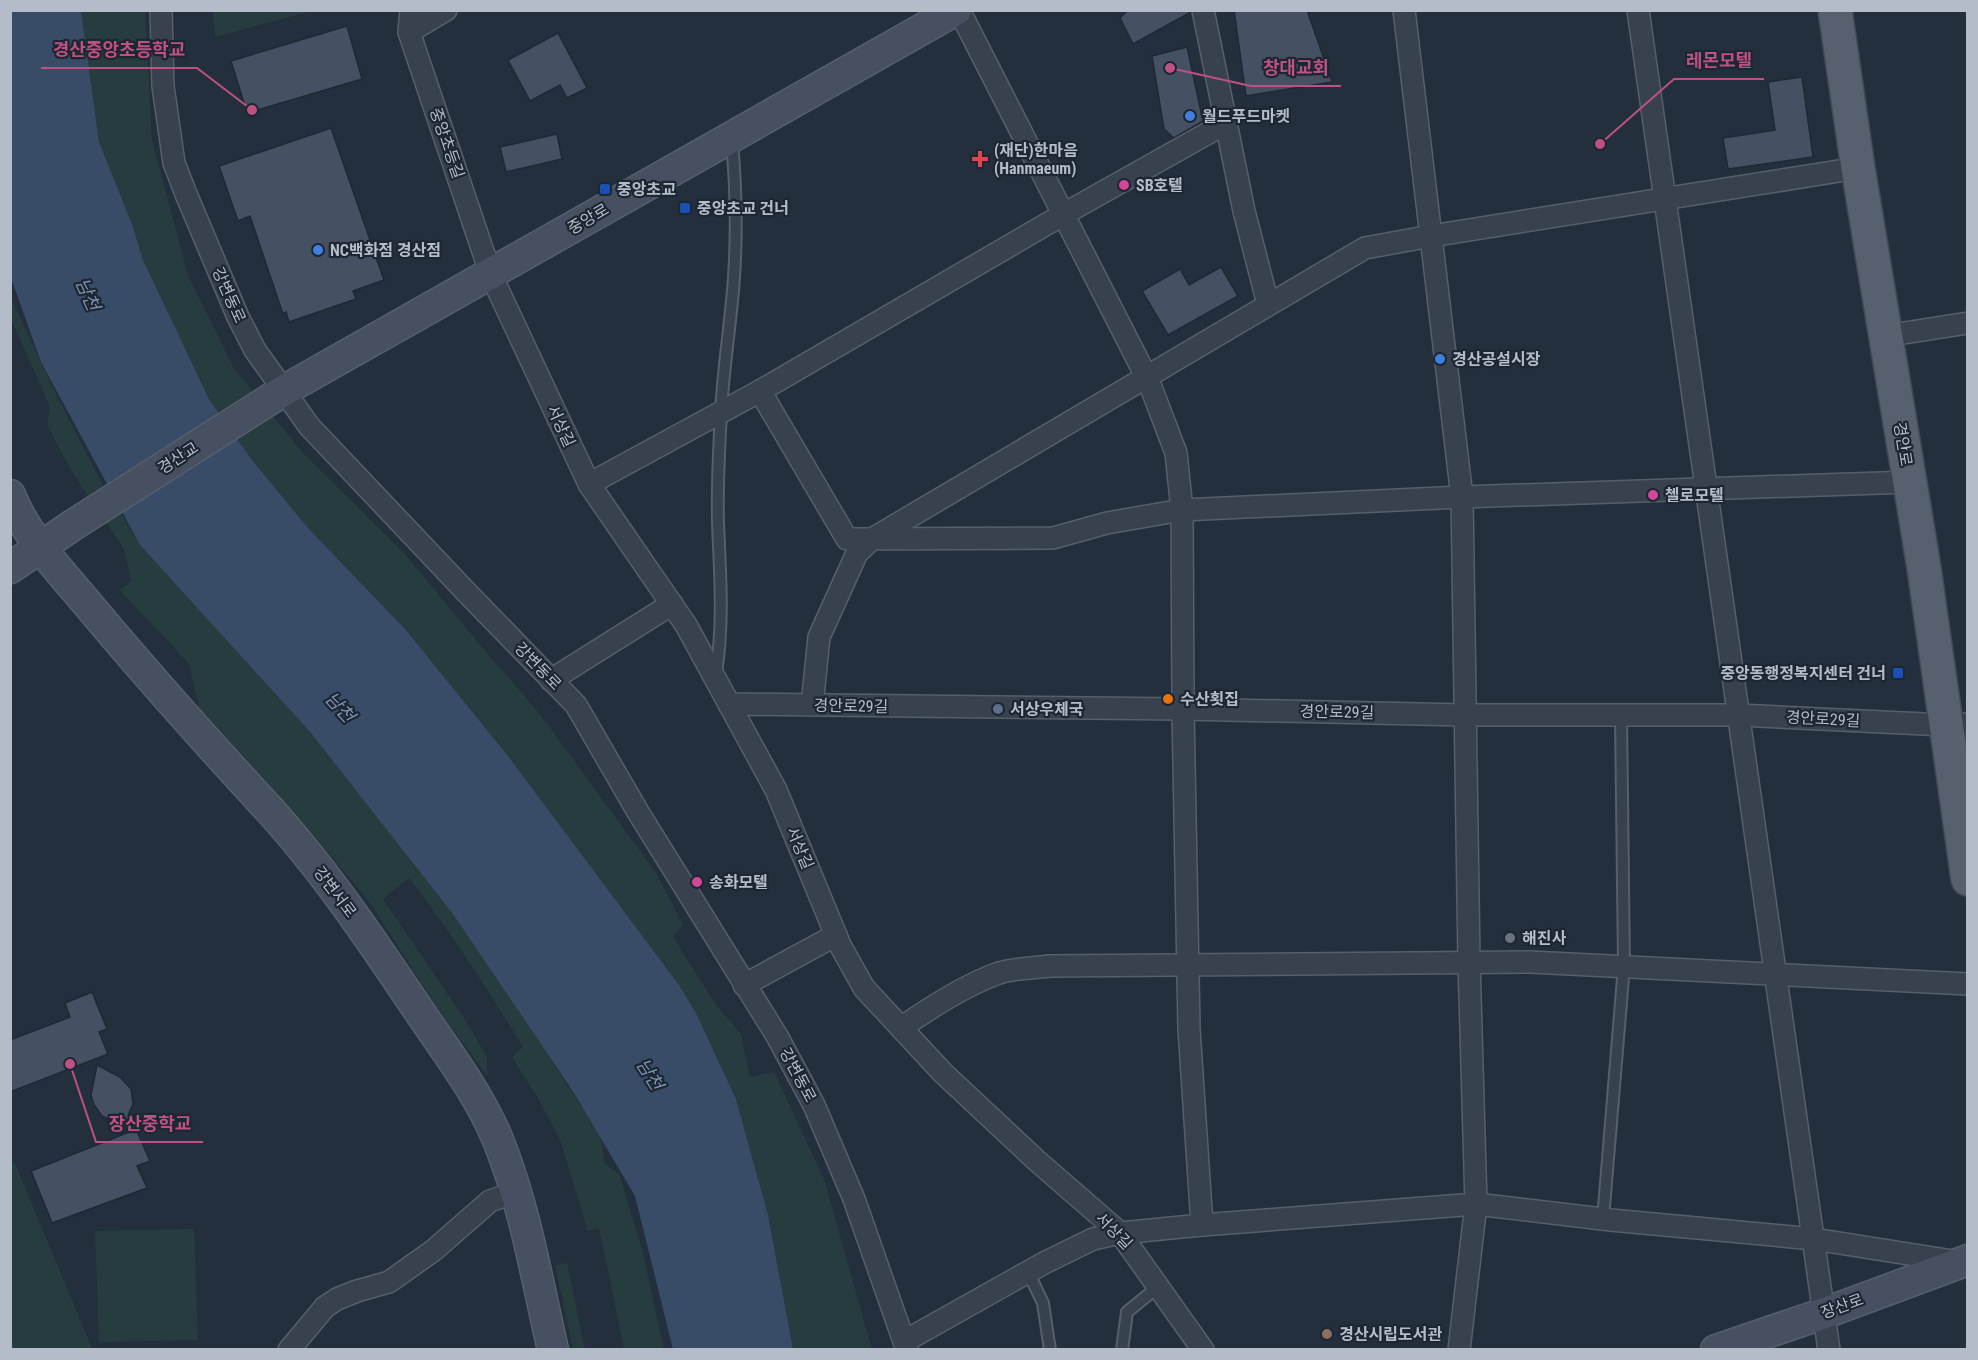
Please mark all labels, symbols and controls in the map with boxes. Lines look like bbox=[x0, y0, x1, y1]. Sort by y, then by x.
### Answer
callout: 경산중앙초등학교 bbox=[41, 32, 197, 68]
text: 경산중앙초등학교 bbox=[53, 39, 185, 60]
callout: 레몬모텔 bbox=[1674, 43, 1764, 79]
callout: 창대교회 bbox=[1251, 50, 1341, 86]
text: 레몬모텔 bbox=[1686, 50, 1752, 71]
text: 창대교회 bbox=[1263, 57, 1329, 78]
street label: 중앙초등길 bbox=[426, 105, 468, 181]
place label: 월드푸드마켓 bbox=[1202, 107, 1290, 126]
marker: 월드푸드마켓 bbox=[1183, 109, 1197, 123]
place label: (재단)한마음 (Hanmaeum) bbox=[994, 141, 1078, 178]
marker: (재단)한마음 (Hanmaeum) bbox=[971, 150, 989, 168]
place label: SB호텔 bbox=[1136, 176, 1183, 195]
marker: SB호텔 bbox=[1117, 178, 1131, 192]
place label: 중앙초교 bbox=[617, 180, 676, 199]
marker: 중앙초교 bbox=[598, 182, 612, 196]
place label: 중앙초교 건너 bbox=[697, 199, 789, 218]
street label: 중앙로 bbox=[564, 200, 612, 238]
marker: 중앙초교 건너 bbox=[678, 201, 692, 215]
place label: NC백화점 경산점 bbox=[330, 241, 441, 260]
marker: NC백화점 경산점 bbox=[311, 243, 325, 257]
street label: 강변동로 bbox=[208, 264, 250, 326]
water label: 남천 bbox=[72, 275, 105, 316]
place label: 경산공설시장 bbox=[1452, 350, 1541, 369]
marker: 경산공설시장 bbox=[1433, 352, 1447, 366]
street label: 서상길 bbox=[543, 402, 579, 450]
street label: 경안로 bbox=[1890, 421, 1916, 468]
street label: 경산교 bbox=[154, 438, 202, 478]
place label: 첼로모텔 bbox=[1665, 486, 1724, 505]
marker: 첼로모텔 bbox=[1646, 488, 1660, 502]
street label: 강변동로 bbox=[511, 638, 565, 694]
place label: 중앙동행정복지센터 건너 bbox=[1720, 664, 1886, 683]
marker: 중앙동행정복지센터 건너 bbox=[1891, 666, 1905, 680]
water label: 남천 bbox=[321, 688, 361, 728]
place label: 수산횟집 bbox=[1180, 690, 1239, 709]
marker: 수산횟집 bbox=[1161, 692, 1175, 706]
street label: 경안로29길 bbox=[813, 696, 889, 716]
place label: 서상우체국 bbox=[1010, 700, 1084, 719]
marker: 서상우체국 bbox=[991, 702, 1005, 716]
street label: 경안로29길 bbox=[1299, 702, 1375, 722]
street label: 경안로29길 bbox=[1785, 708, 1861, 730]
street label: 서상길 bbox=[783, 824, 817, 872]
street label: 강변서로 bbox=[310, 863, 360, 921]
place label: 송화모텔 bbox=[709, 873, 768, 892]
marker: 송화모텔 bbox=[690, 875, 704, 889]
place label: 해진사 bbox=[1522, 929, 1566, 948]
marker: 해진사 bbox=[1503, 931, 1517, 945]
street label: 강변동로 bbox=[776, 1045, 820, 1106]
water label: 남천 bbox=[632, 1054, 669, 1096]
callout: 장산중학교 bbox=[96, 1106, 203, 1142]
text: 장산중학교 bbox=[109, 1113, 191, 1134]
street label: 서상길 bbox=[1092, 1209, 1136, 1253]
street label: 장산로 bbox=[1818, 1289, 1866, 1322]
place label: 경산시립도서관 bbox=[1339, 1325, 1442, 1344]
marker: 경산시립도서관 bbox=[1320, 1327, 1334, 1341]

